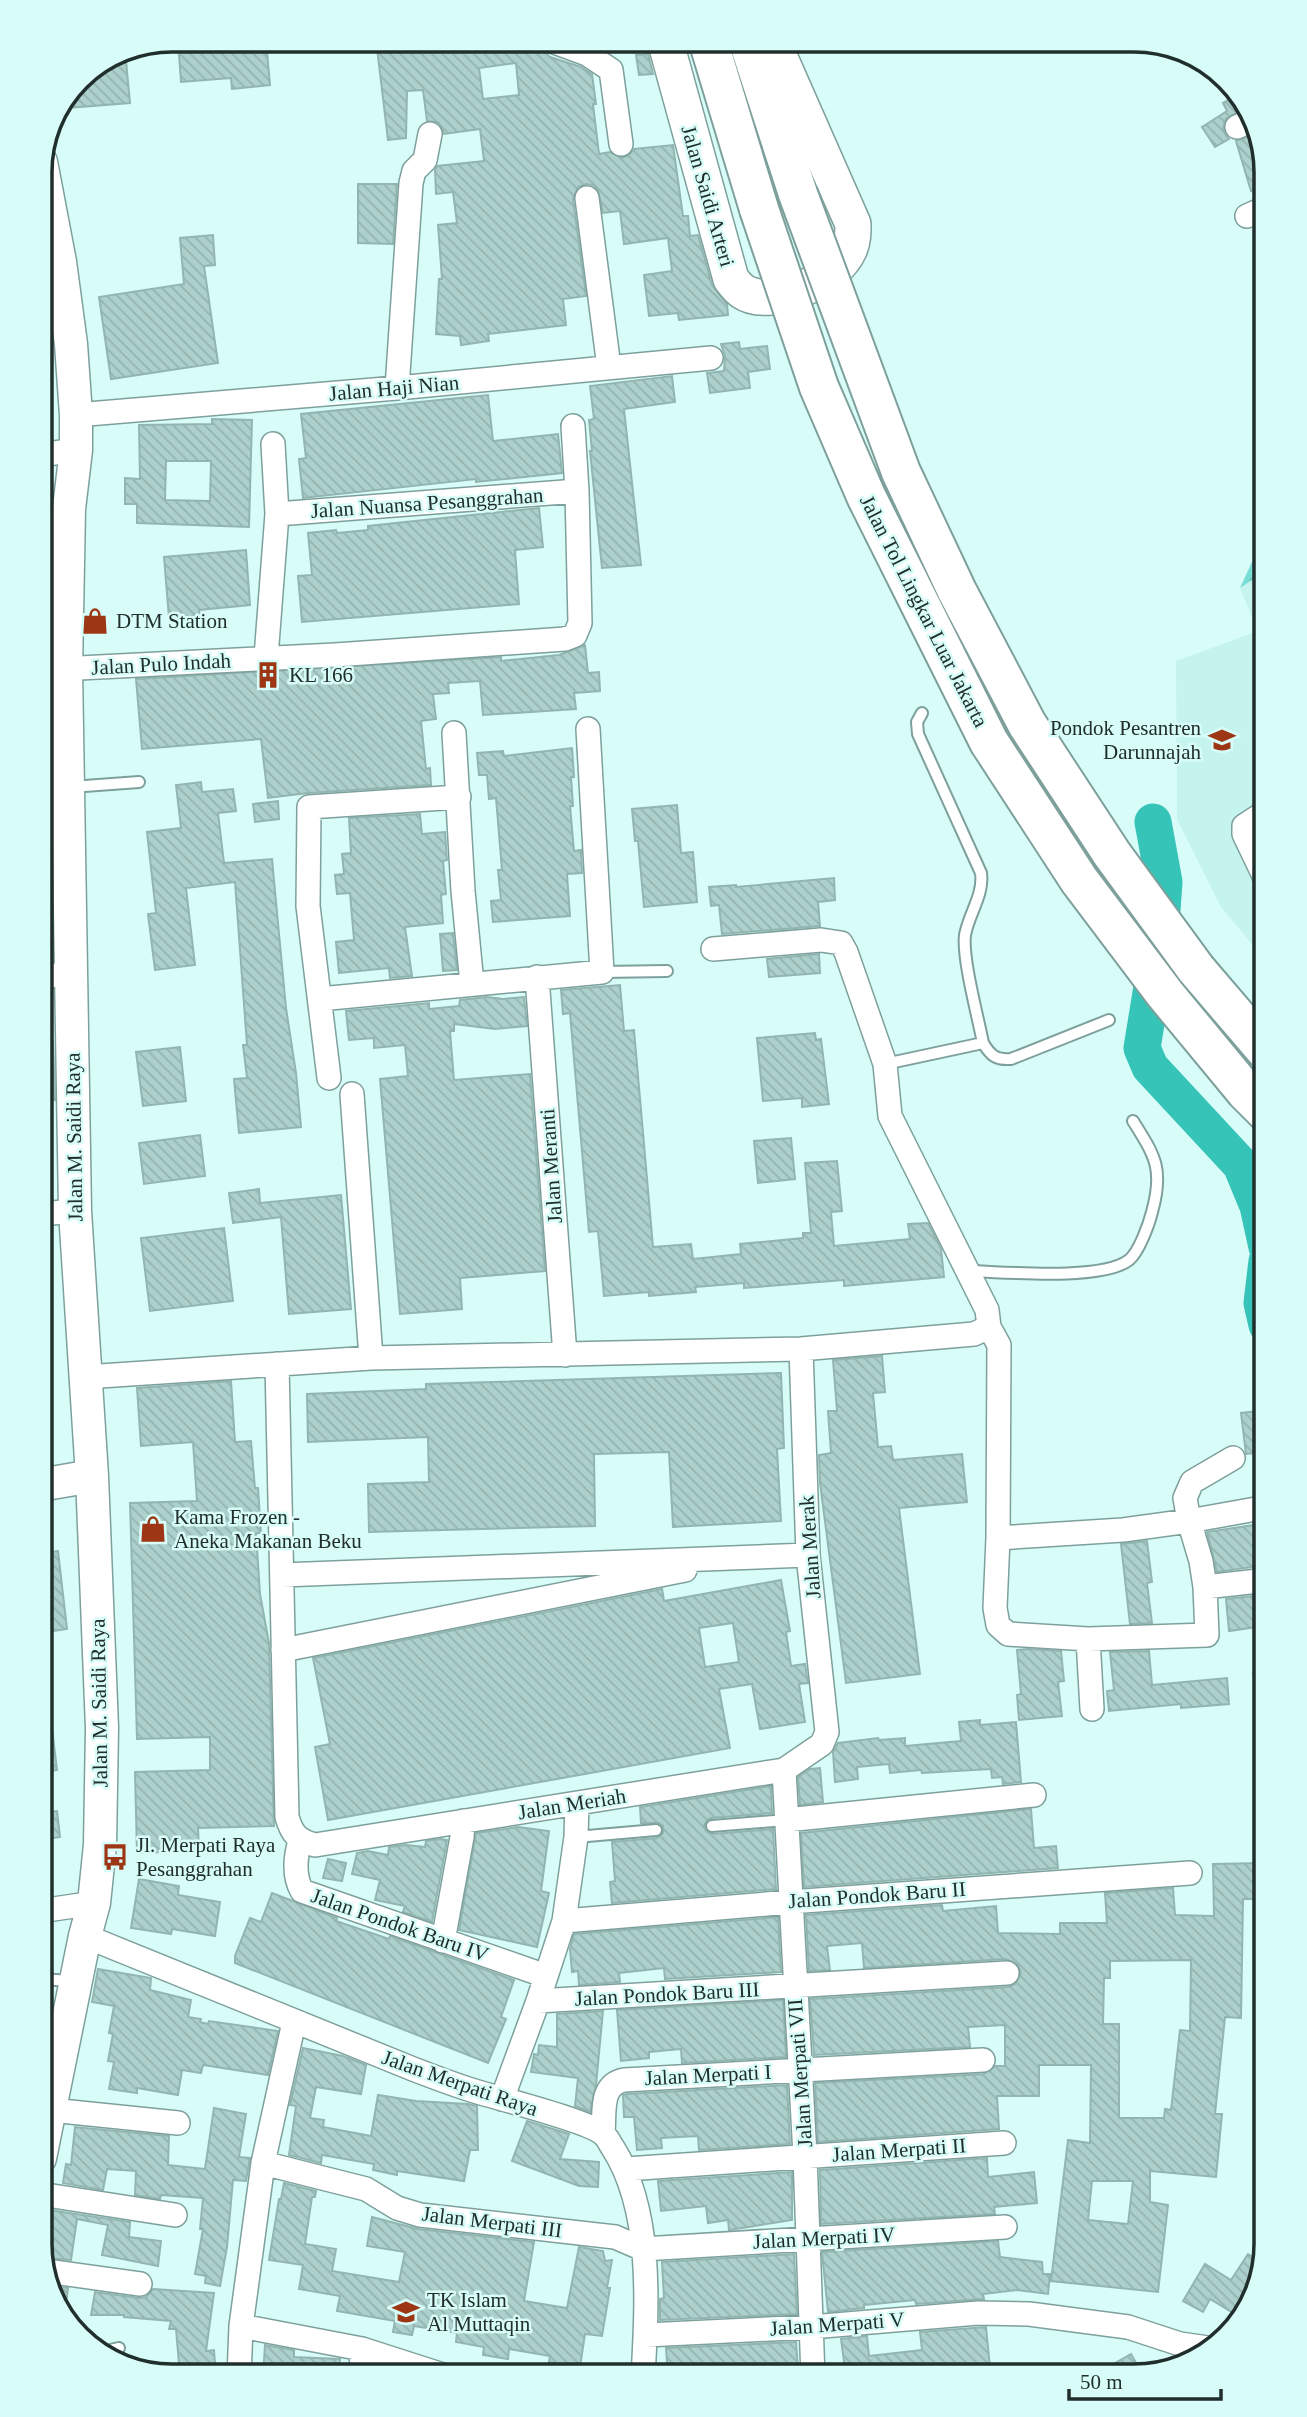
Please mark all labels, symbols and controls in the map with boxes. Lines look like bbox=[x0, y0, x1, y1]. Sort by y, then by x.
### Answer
street label: Jalan Saidi Arteri bbox=[676, 123, 740, 270]
street label: Jalan Haji Nian bbox=[328, 370, 461, 406]
street label: Jalan Nuansa Pesanggrahan bbox=[310, 483, 545, 523]
street label: Jalan Tol Lingkar Luar Jakarta bbox=[855, 491, 993, 732]
shop icon: DTM Station bbox=[80, 606, 110, 636]
place label: DTM Station bbox=[116, 609, 228, 633]
street label: Jalan Pulo Indah bbox=[90, 648, 232, 680]
building icon: KL 166 bbox=[253, 660, 283, 690]
place label: KL 166 bbox=[289, 663, 353, 687]
place label: Pondok Pesantren Darunnajah bbox=[1050, 716, 1201, 764]
school or university icon: Pondok Pesantren Darunnajah bbox=[1207, 725, 1237, 755]
street label: Jalan M. Saidi Raya bbox=[61, 1052, 87, 1222]
street label: Jalan Meranti bbox=[535, 1108, 567, 1224]
street label: Jalan Merak bbox=[794, 1494, 826, 1599]
place label: Kama Frozen - Aneka Makanan Beku bbox=[174, 1505, 362, 1553]
shop icon: Kama Frozen - Aneka Makanan Beku bbox=[138, 1514, 168, 1544]
street label: Jalan M. Saidi Raya bbox=[86, 1618, 112, 1788]
street label: Jalan Meriah bbox=[516, 1784, 628, 1824]
place label: Jl. Merpati Raya Pesanggrahan bbox=[136, 1833, 276, 1881]
bus stop icon: Jl. Merpati Raya Pesanggrahan bbox=[100, 1842, 130, 1872]
street label: Jalan Pondok Baru II bbox=[787, 1877, 967, 1913]
street label: Jalan Pondok Baru IV bbox=[308, 1883, 492, 1967]
street label: Jalan Pondok Baru III bbox=[574, 1977, 760, 2011]
street label: Jalan Merpati VII bbox=[783, 1998, 817, 2148]
street label: Jalan Merpati Raya bbox=[379, 2045, 542, 2121]
street label: Jalan Merpati I bbox=[644, 2060, 772, 2090]
street label: Jalan Merpati II bbox=[831, 2133, 967, 2167]
street label: Jalan Merpati III bbox=[421, 2201, 563, 2243]
street label: Jalan Merpati IV bbox=[752, 2222, 896, 2254]
place label: TK Islam Al Muttaqin bbox=[427, 2288, 531, 2336]
school or university icon: TK Islam Al Muttaqin bbox=[391, 2297, 421, 2327]
street label: Jalan Merpati V bbox=[769, 2307, 905, 2341]
scale bar bbox=[1069, 2358, 1221, 2402]
text: 50 m bbox=[1080, 2370, 1123, 2394]

